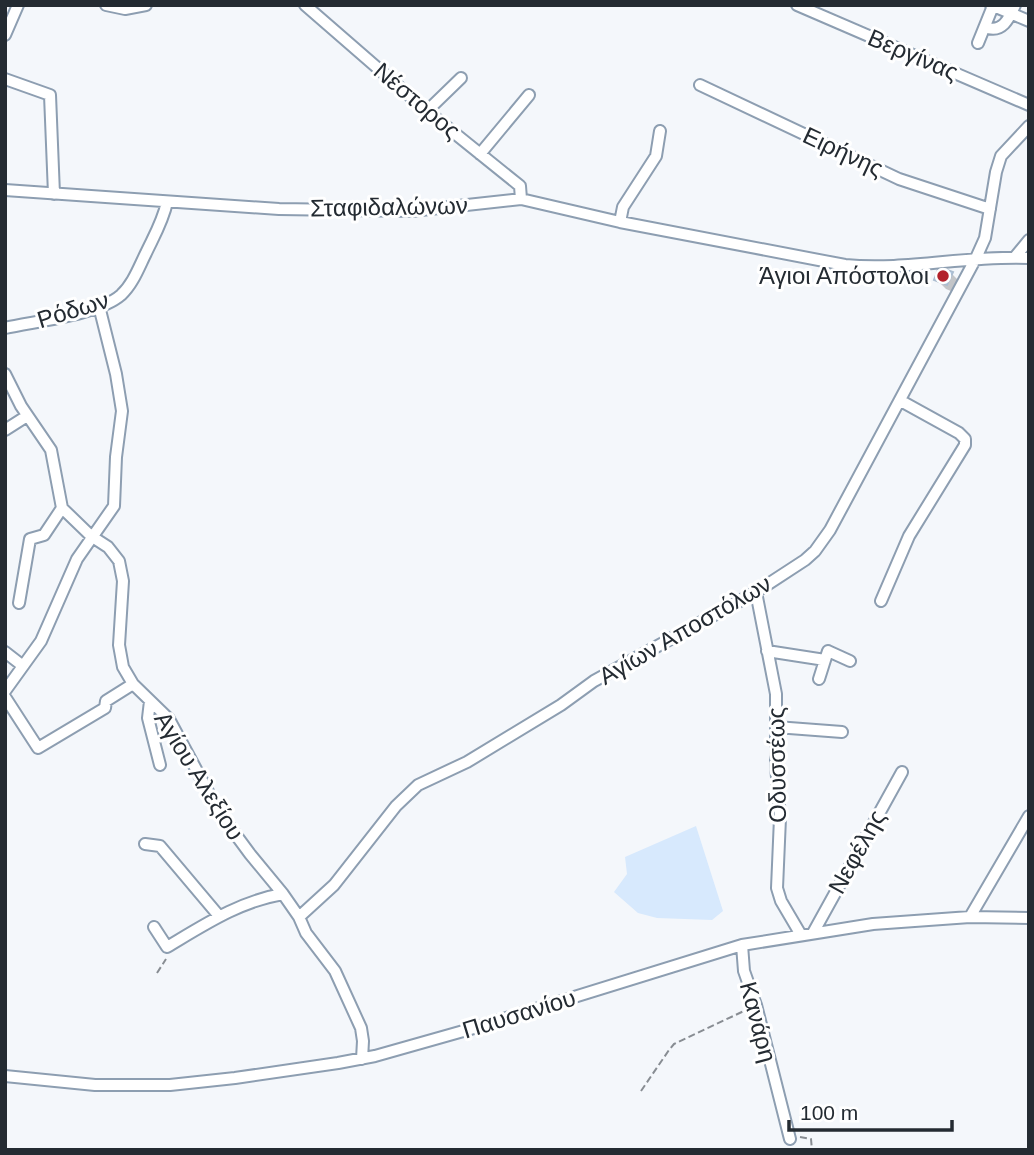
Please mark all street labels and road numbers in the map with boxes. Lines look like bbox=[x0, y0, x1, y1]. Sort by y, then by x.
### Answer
street label: Βεργίνας bbox=[864, 24, 962, 86]
street label: Νέστορος bbox=[369, 57, 466, 144]
street label: Ειρήνης bbox=[799, 121, 888, 182]
street label: Σταφιδαλώνων bbox=[310, 192, 468, 221]
street label: Ρόδων bbox=[34, 286, 112, 333]
street label: Αγίων Αποστόλων bbox=[594, 569, 776, 690]
street label: Αγίου Αλεξίου bbox=[149, 707, 250, 845]
street label: Οδυσσέως bbox=[762, 707, 791, 823]
street label: Νεφέλης bbox=[823, 805, 890, 898]
street label: Κανάρη bbox=[735, 979, 782, 1065]
street label: Παυσανίου bbox=[459, 984, 579, 1044]

